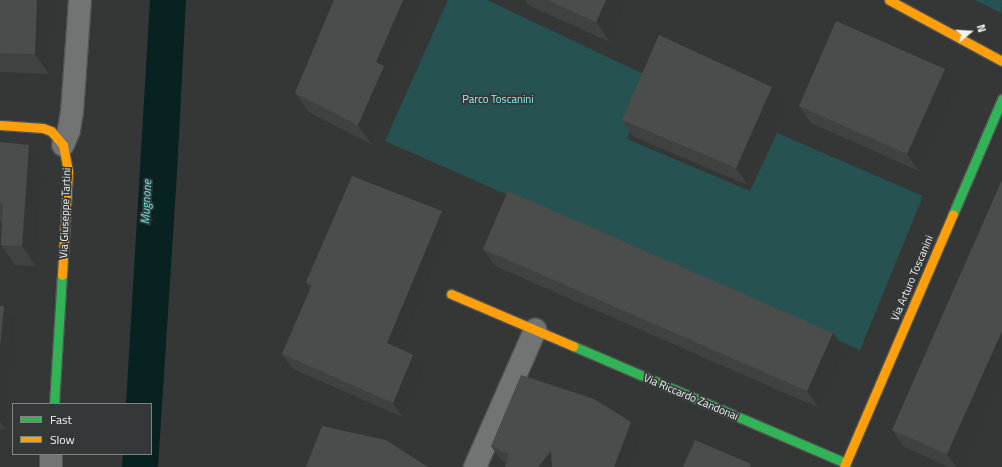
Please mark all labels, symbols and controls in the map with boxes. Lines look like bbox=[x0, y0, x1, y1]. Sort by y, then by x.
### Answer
north arrow bbox=[950, 12, 990, 52]
text: N bbox=[973, 22, 990, 34]
park label: Parco Toscanini bbox=[462, 92, 534, 106]
street label: Via Giuseppe Tartini bbox=[57, 167, 73, 259]
water label: Mugnone bbox=[138, 179, 154, 225]
street label: Via Arturo Toscanini bbox=[888, 233, 936, 323]
street label: Via Riccardo Zandonai bbox=[642, 371, 740, 423]
legend bbox=[12, 403, 152, 455]
text: Fast bbox=[50, 410, 72, 429]
text: Slow bbox=[50, 430, 75, 449]

